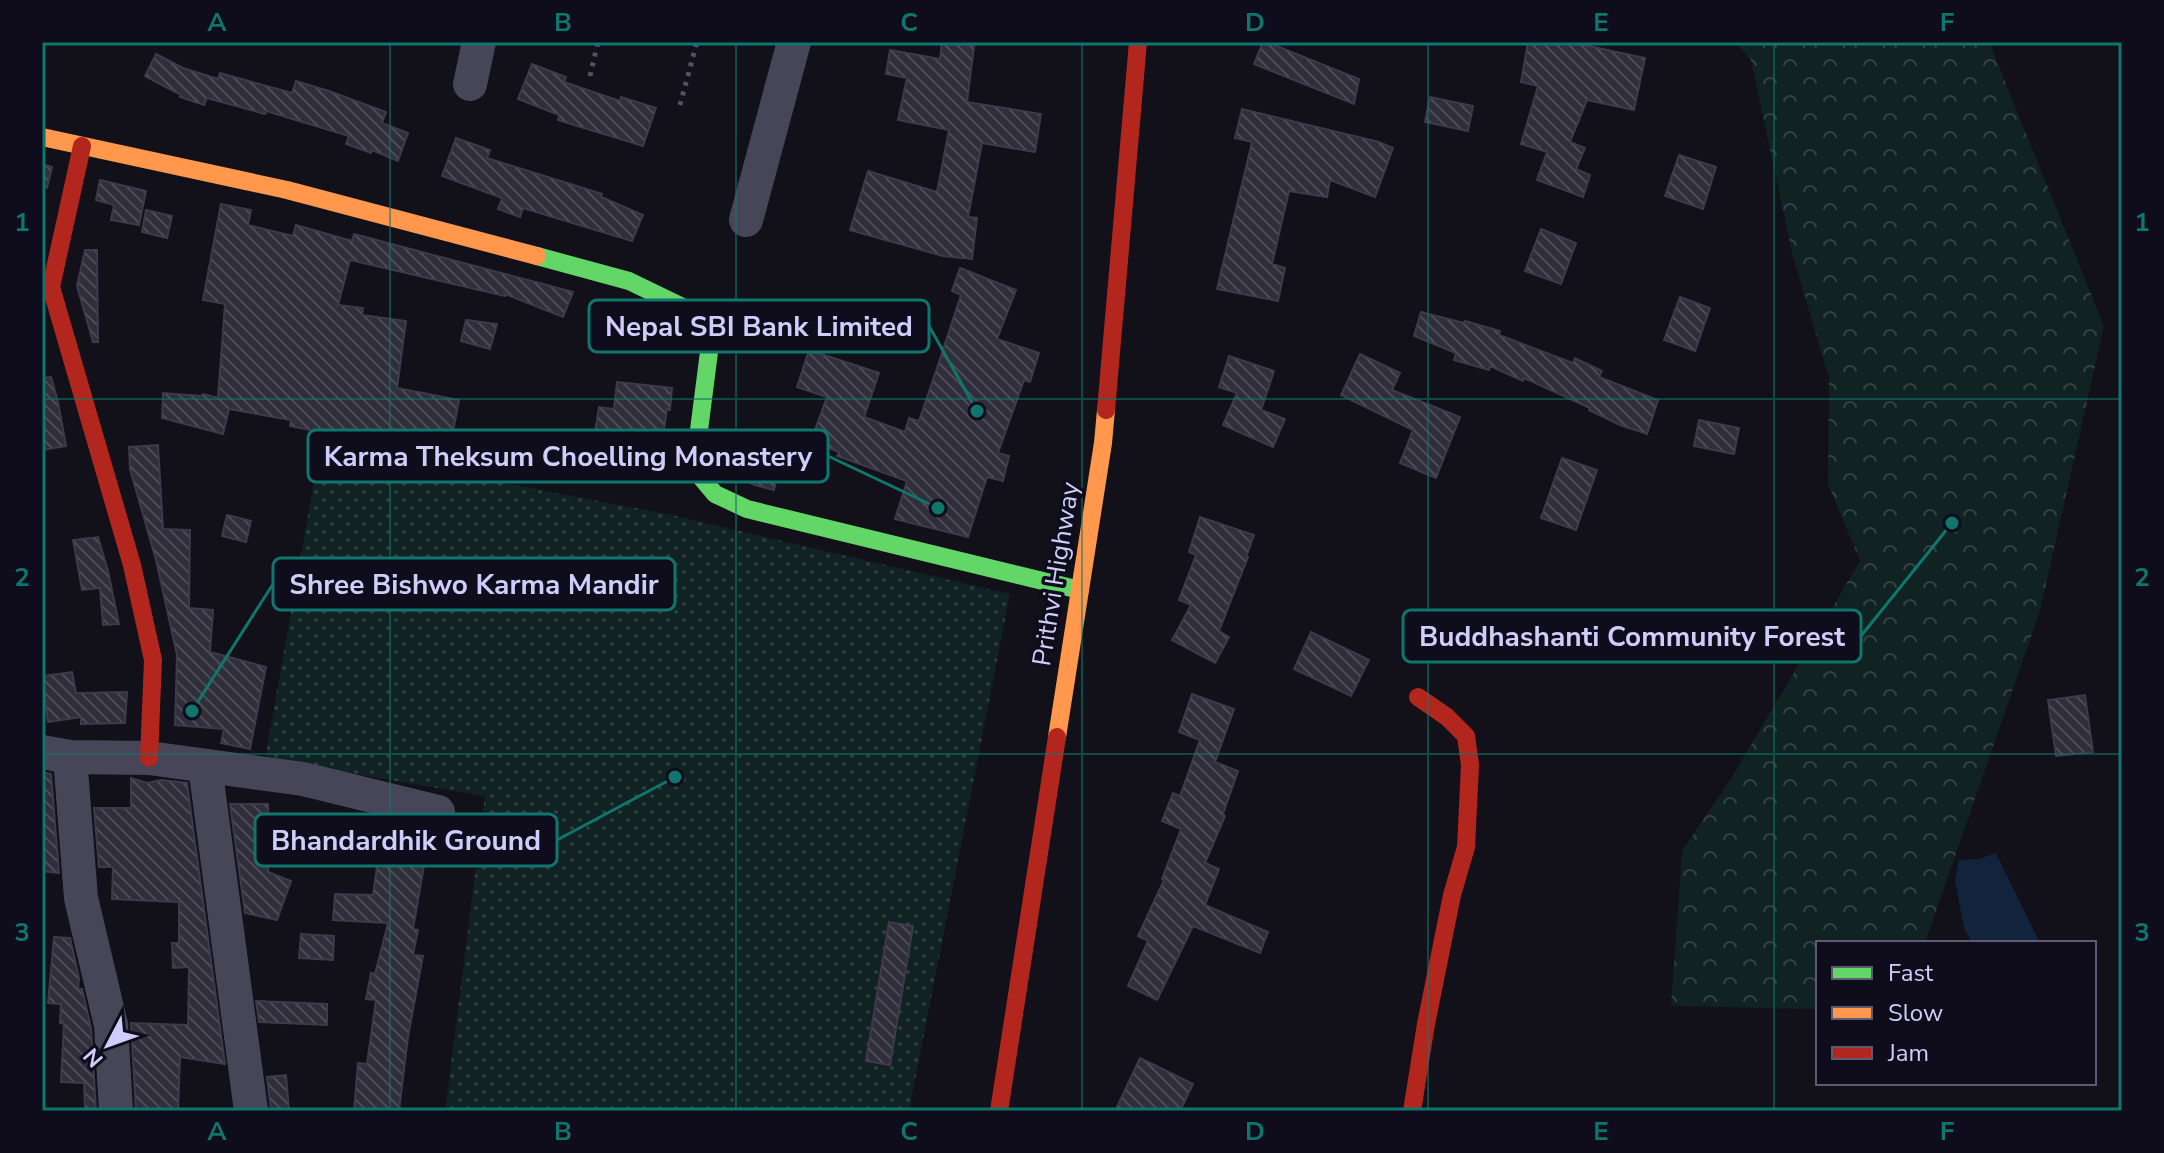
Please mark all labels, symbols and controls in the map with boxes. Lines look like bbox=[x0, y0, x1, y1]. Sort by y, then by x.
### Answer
text: A bbox=[207, 5, 227, 40]
text: B bbox=[554, 5, 572, 40]
text: C bbox=[900, 5, 918, 40]
text: D bbox=[1245, 5, 1265, 40]
text: E bbox=[1593, 5, 1609, 40]
text: F bbox=[1940, 5, 1954, 40]
text: 1 bbox=[14, 205, 30, 240]
text: 1 bbox=[2134, 205, 2150, 240]
callout: Nepal SBI Bank Limited bbox=[589, 300, 929, 352]
text: Nepal SBI Bank Limited bbox=[605, 308, 913, 346]
callout: Karma Theksum Choelling Monastery bbox=[308, 430, 828, 482]
text: Karma Theksum Choelling Monastery bbox=[324, 438, 813, 476]
street label: Prithvi Highway bbox=[1024, 479, 1088, 668]
callout: Shree Bishwo Karma Mandir bbox=[273, 558, 675, 610]
text: 2 bbox=[14, 560, 30, 595]
text: 2 bbox=[2134, 560, 2150, 595]
text: Shree Bishwo Karma Mandir bbox=[289, 566, 659, 604]
callout: Buddhashanti Community Forest bbox=[1403, 610, 1861, 662]
text: Buddhashanti Community Forest bbox=[1419, 618, 1845, 656]
callout: Bhandardhik Ground bbox=[255, 814, 557, 866]
text: Bhandardhik Ground bbox=[271, 822, 541, 860]
text: 3 bbox=[14, 915, 30, 950]
text: 3 bbox=[2134, 915, 2150, 950]
legend bbox=[1816, 941, 2096, 1085]
text: Fast bbox=[1888, 957, 1934, 989]
text: Slow bbox=[1888, 997, 1943, 1029]
north arrow bbox=[68, 1005, 148, 1085]
text: Jam bbox=[1887, 1037, 1929, 1069]
text: N bbox=[77, 1041, 110, 1074]
text: A bbox=[207, 1114, 227, 1149]
text: B bbox=[554, 1114, 572, 1149]
text: C bbox=[900, 1114, 918, 1149]
text: D bbox=[1245, 1114, 1265, 1149]
text: E bbox=[1593, 1114, 1609, 1149]
text: F bbox=[1940, 1114, 1954, 1149]

